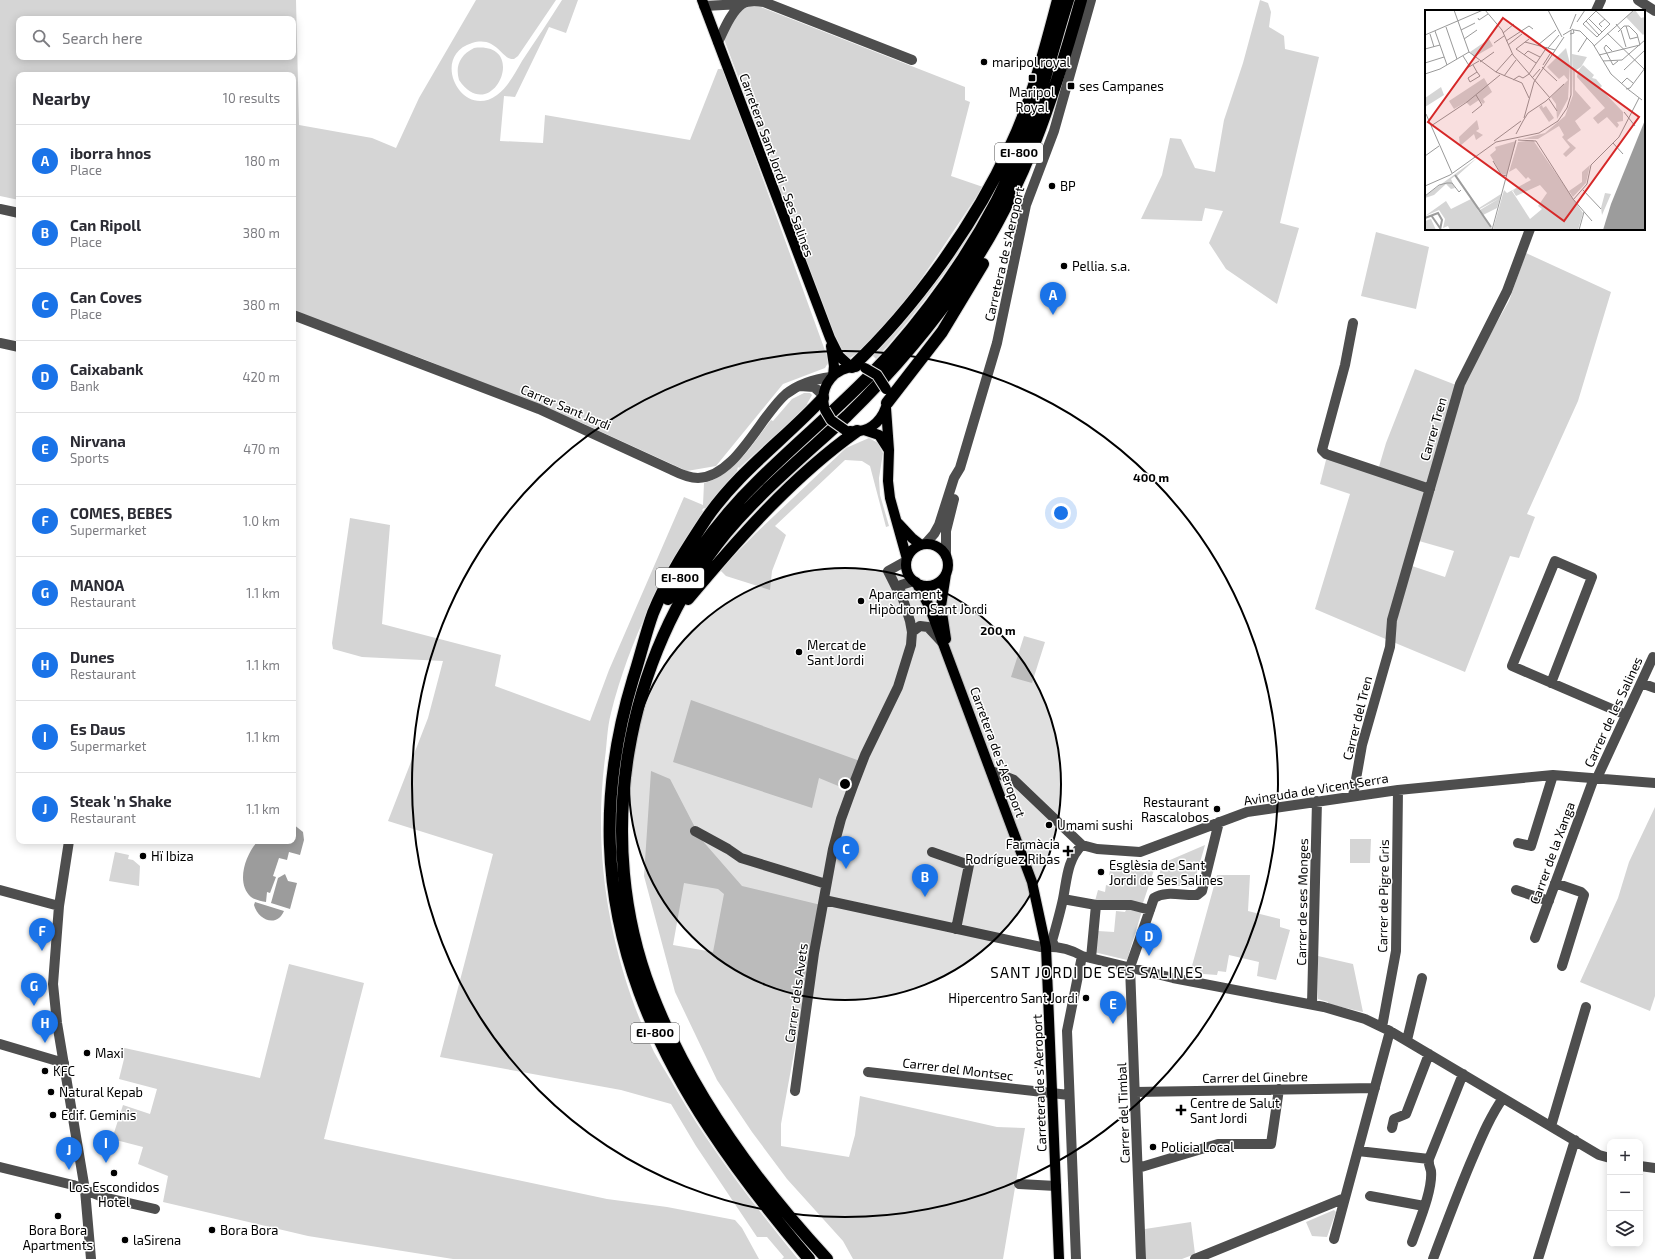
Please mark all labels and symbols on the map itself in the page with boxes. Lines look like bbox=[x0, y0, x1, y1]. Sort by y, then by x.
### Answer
inset map bbox=[1425, 10, 1645, 230]
place label: maripol royal bbox=[992, 54, 1071, 70]
marker: maripol royal bbox=[979, 57, 989, 67]
street label: Carretera Sant Jordi - Ses Salines bbox=[736, 71, 818, 259]
marker: Maripol Royal bbox=[1027, 73, 1037, 83]
place label: ses Campanes bbox=[1079, 78, 1164, 94]
marker: ses Campanes bbox=[1066, 81, 1076, 91]
place label: Maripol Royal bbox=[1009, 84, 1055, 115]
road number: EI-800 bbox=[995, 143, 1043, 163]
place label: BP bbox=[1060, 178, 1076, 194]
marker: BP bbox=[1047, 181, 1057, 191]
street label: Carretera de s'Aeroport bbox=[981, 185, 1027, 323]
place label: Pellia. s.a. bbox=[1072, 258, 1130, 274]
marker: Pellia. s.a. bbox=[1059, 261, 1069, 271]
pin: A bbox=[1040, 282, 1066, 315]
street label: Carrer Sant Jordi bbox=[518, 381, 614, 433]
street label: Carrer Tren bbox=[1416, 395, 1450, 463]
text: 400 m bbox=[1133, 470, 1169, 484]
your location bbox=[1051, 503, 1071, 523]
road number: EI-800 bbox=[656, 568, 704, 588]
place label: Aparcament Hipòdrom Sant Jordi bbox=[869, 586, 987, 617]
marker: Aparcament Hipòdrom Sant Jordi bbox=[856, 596, 866, 606]
text: 200 m bbox=[980, 623, 1016, 637]
place label: Mercat de Sant Jordi bbox=[807, 637, 866, 668]
marker: Mercat de Sant Jordi bbox=[794, 647, 804, 657]
street label: Carrer de les Salines bbox=[1580, 654, 1646, 770]
street label: Carrer del Tren bbox=[1339, 674, 1375, 762]
street label: Carretera de s'Aeroport bbox=[967, 685, 1029, 819]
street label: Avinguda de Vicent Serra bbox=[1243, 770, 1389, 808]
centre of rings bbox=[838, 777, 852, 791]
place label: Restaurant Rascalobos bbox=[1141, 794, 1209, 825]
street label: Carrer de la Xanga bbox=[1526, 800, 1578, 906]
marker: Restaurant Rascalobos bbox=[1212, 804, 1222, 814]
place label: Umami sushi bbox=[1057, 817, 1133, 833]
marker: Umami sushi bbox=[1044, 820, 1054, 830]
pin: C bbox=[833, 836, 859, 869]
place label: Farmàcia Rodríguez Ribas bbox=[965, 836, 1060, 867]
street label: Carrer de ses Monges bbox=[1293, 838, 1311, 966]
street label: Carrer de Pigre Gris bbox=[1374, 839, 1392, 953]
marker: Farmàcia Rodríguez Ribas bbox=[1063, 846, 1073, 856]
place label: Hï Ibiza bbox=[151, 848, 194, 864]
marker: Hï Ibiza bbox=[138, 851, 148, 861]
place label: Esglèsia de Sant Jordi de Ses Salines bbox=[1109, 857, 1223, 888]
pin: B bbox=[912, 864, 938, 897]
marker: Esglèsia de Sant Jordi de Ses Salines bbox=[1096, 867, 1106, 877]
pin: F bbox=[29, 918, 55, 951]
pin: D bbox=[1136, 923, 1162, 956]
street label: Carrer dels Avets bbox=[781, 942, 811, 1044]
district label: SANT JORDI DE SES SALINES bbox=[990, 963, 1204, 981]
pin: G bbox=[21, 973, 47, 1006]
place label: Hipercentro Sant Jordi bbox=[948, 990, 1078, 1006]
pin: E bbox=[1100, 991, 1126, 1024]
marker: Hipercentro Sant Jordi bbox=[1081, 993, 1091, 1003]
pin: H bbox=[32, 1010, 58, 1043]
street label: Carretera de s'Aeroport bbox=[1029, 1014, 1049, 1152]
road number: EI-800 bbox=[631, 1023, 679, 1043]
place label: Maxi bbox=[95, 1045, 124, 1061]
marker: Maxi bbox=[82, 1048, 92, 1058]
street label: Carrer del Montsec bbox=[902, 1054, 1014, 1084]
street label: Carrer del Timbal bbox=[1113, 1062, 1133, 1164]
place label: KFC bbox=[53, 1063, 75, 1079]
marker: KFC bbox=[40, 1066, 50, 1076]
street label: Carrer del Ginebre bbox=[1202, 1068, 1308, 1086]
place label: Natural Kepab bbox=[59, 1084, 143, 1100]
marker: Natural Kepab bbox=[46, 1087, 56, 1097]
place label: Centre de Salut Sant Jordi bbox=[1190, 1095, 1280, 1126]
marker: Centre de Salut Sant Jordi bbox=[1175, 1104, 1187, 1116]
place label: Edif. Geminis bbox=[61, 1107, 136, 1123]
marker: Edif. Geminis bbox=[48, 1110, 58, 1120]
pin: I bbox=[93, 1130, 119, 1163]
pin: J bbox=[56, 1137, 82, 1170]
place label: Policia Local bbox=[1161, 1139, 1234, 1155]
marker: Policia Local bbox=[1148, 1142, 1158, 1152]
marker: Los Escondidos Hotel bbox=[109, 1168, 119, 1178]
place label: Los Escondidos Hotel bbox=[69, 1179, 159, 1210]
marker: Bora Bora Apartments bbox=[53, 1211, 63, 1221]
place label: Bora Bora Apartments bbox=[23, 1222, 93, 1253]
place label: Bora Bora bbox=[220, 1222, 279, 1238]
marker: Bora Bora bbox=[207, 1225, 217, 1235]
place label: laSirena bbox=[133, 1232, 181, 1248]
marker: laSirena bbox=[120, 1235, 130, 1245]

